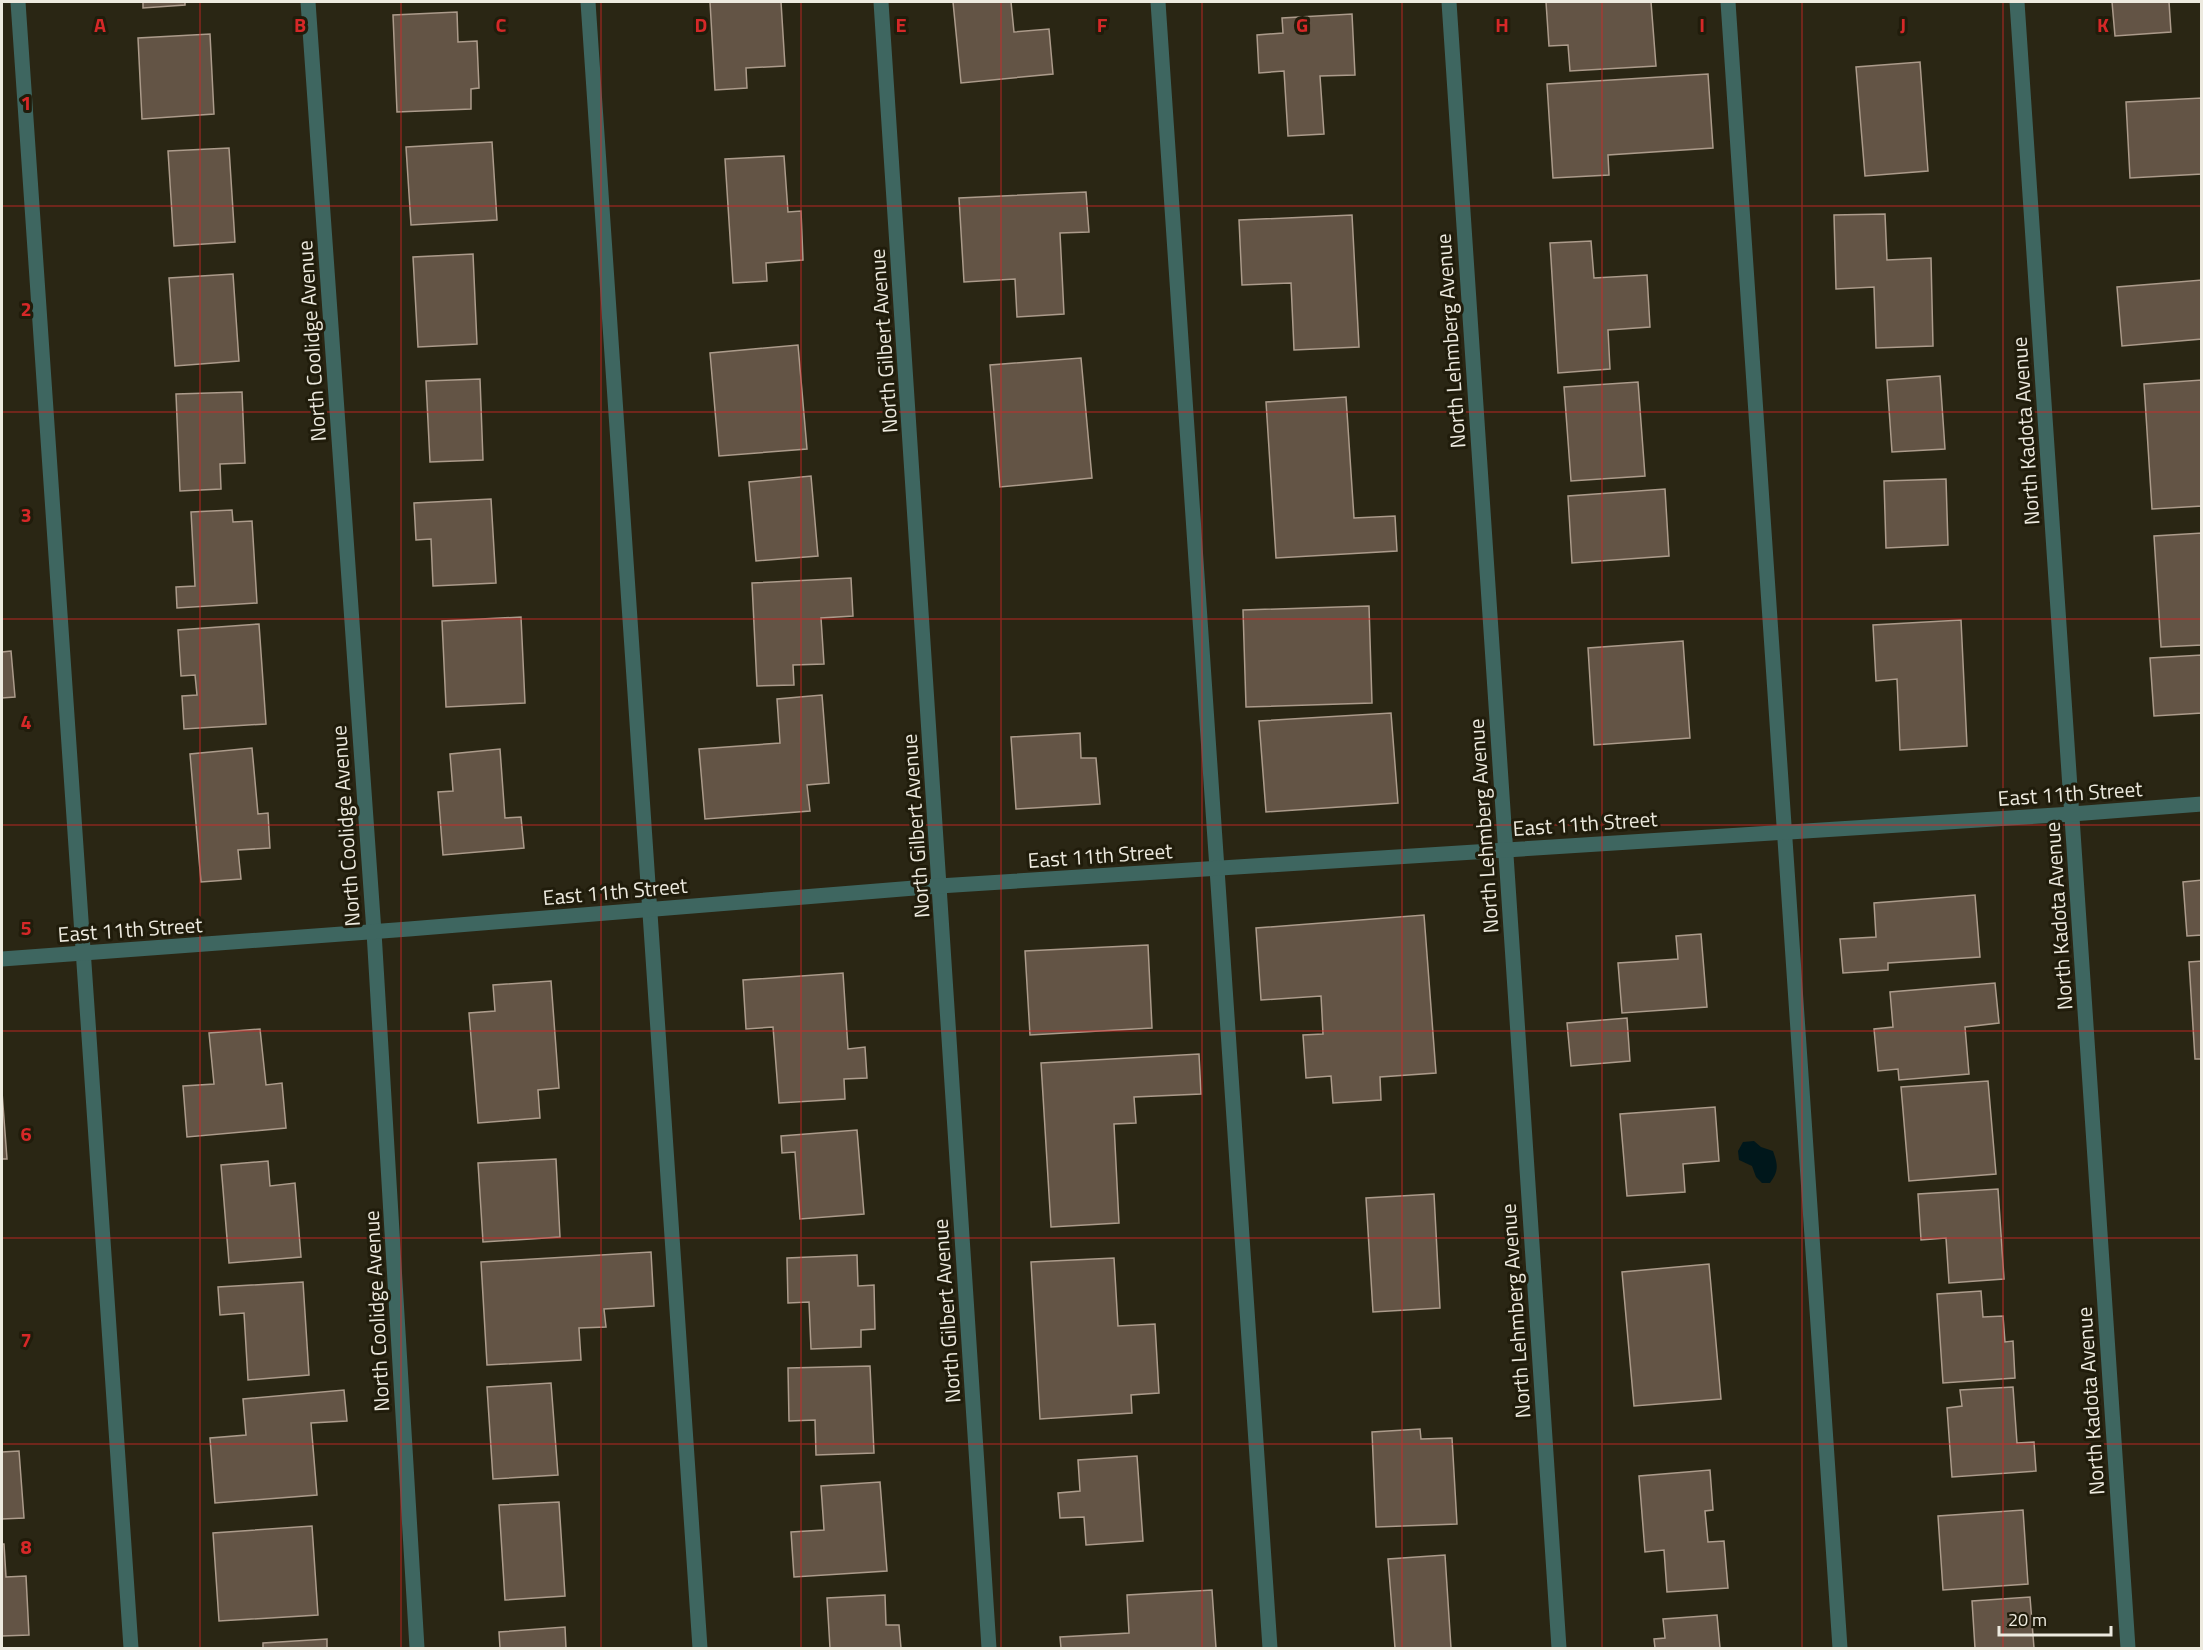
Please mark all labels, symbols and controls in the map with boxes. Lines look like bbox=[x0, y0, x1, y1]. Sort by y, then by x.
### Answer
text: A bbox=[94, 9, 106, 40]
text: B bbox=[294, 9, 306, 40]
text: C bbox=[496, 9, 507, 40]
text: D bbox=[695, 9, 707, 40]
text: E bbox=[895, 9, 907, 40]
text: F bbox=[1097, 9, 1108, 40]
text: G bbox=[1296, 9, 1308, 40]
text: H bbox=[1495, 9, 1509, 40]
text: I bbox=[1699, 9, 1705, 40]
text: J bbox=[1900, 9, 1906, 40]
text: K bbox=[2097, 9, 2109, 40]
text: 1 bbox=[20, 87, 32, 118]
street label: North Lehmberg Avenue bbox=[1427, 233, 1473, 449]
street label: North Coolidge Avenue bbox=[288, 239, 334, 443]
street label: North Gilbert Avenue bbox=[861, 248, 905, 434]
text: 2 bbox=[20, 293, 32, 324]
street label: North Kadota Avenue bbox=[2002, 336, 2048, 526]
text: 3 bbox=[20, 499, 32, 530]
text: 4 bbox=[20, 706, 32, 737]
street label: North Lehmberg Avenue bbox=[1460, 718, 1506, 934]
street label: North Coolidge Avenue bbox=[322, 724, 368, 928]
street label: North Gilbert Avenue bbox=[893, 733, 937, 919]
street label: East 11th Street bbox=[1997, 772, 2144, 814]
street label: East 11th Street bbox=[1512, 802, 1659, 844]
street label: North Kadota Avenue bbox=[2035, 821, 2081, 1011]
street label: East 11th Street bbox=[1027, 834, 1174, 876]
street label: East 11th Street bbox=[541, 869, 689, 913]
street label: East 11th Street bbox=[57, 908, 204, 950]
text: 5 bbox=[20, 912, 32, 943]
text: 6 bbox=[20, 1118, 32, 1149]
street label: North Lehmberg Avenue bbox=[1492, 1203, 1538, 1419]
street label: North Coolidge Avenue bbox=[355, 1210, 397, 1412]
street label: North Gilbert Avenue bbox=[924, 1218, 968, 1404]
street label: North Kadota Avenue bbox=[2067, 1306, 2113, 1496]
text: 7 bbox=[20, 1324, 32, 1355]
text: 8 bbox=[20, 1531, 32, 1562]
scale bar bbox=[1999, 1599, 2112, 1637]
text: 20 m bbox=[2008, 1606, 2047, 1633]

